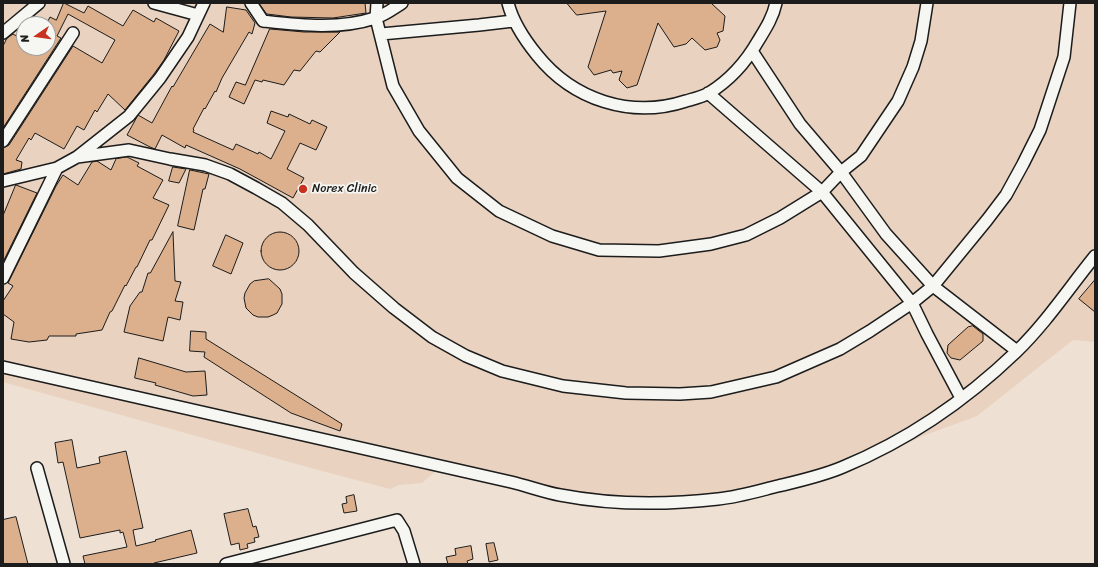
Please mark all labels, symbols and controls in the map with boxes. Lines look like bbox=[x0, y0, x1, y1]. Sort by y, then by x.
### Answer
north arrow bbox=[16, 16, 56, 56]
text: N bbox=[15, 33, 35, 44]
place label: Norex Clinic bbox=[312, 182, 377, 196]
marker: Norex Clinic bbox=[297, 183, 309, 195]

